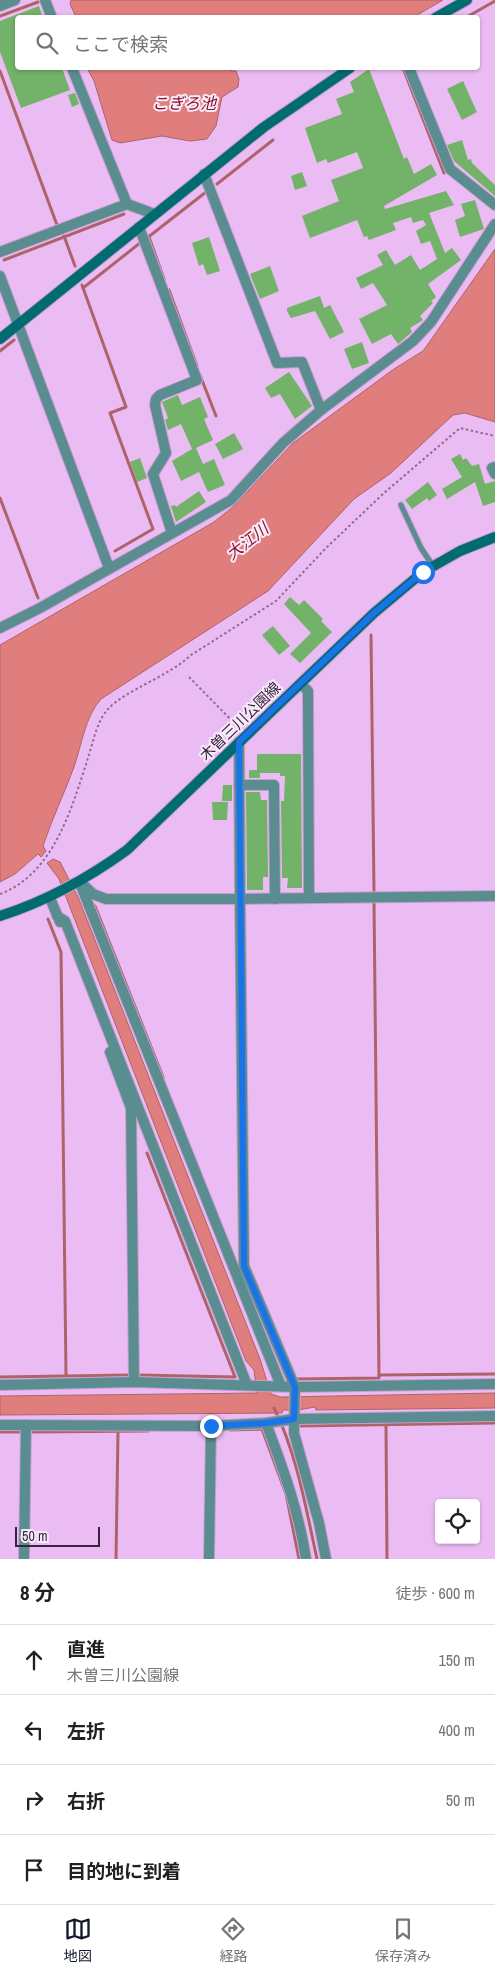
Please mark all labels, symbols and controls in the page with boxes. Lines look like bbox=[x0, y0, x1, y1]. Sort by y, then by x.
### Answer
search box bbox=[15, 15, 480, 70]
icon: search bbox=[33, 29, 61, 57]
text: ここで検索 bbox=[73, 31, 168, 57]
water label: こぎろ池 bbox=[152, 92, 218, 114]
water label: 大江川 bbox=[221, 516, 274, 564]
route start bbox=[412, 561, 435, 584]
street label: 木曽三川公園線 bbox=[195, 677, 285, 765]
route end bbox=[200, 1415, 223, 1438]
map controls bbox=[435, 1499, 480, 1544]
button: locate bbox=[435, 1499, 480, 1544]
scale bar bbox=[15, 1524, 100, 1547]
text: 50 m bbox=[22, 1527, 48, 1545]
text: 8 分 bbox=[20, 1578, 55, 1607]
text: 徒歩 · 600 m bbox=[396, 1582, 475, 1604]
text: 直進 bbox=[67, 1636, 105, 1662]
icon: ahead bbox=[20, 1646, 48, 1674]
text: 150 m bbox=[439, 1649, 475, 1671]
text: 木曽三川公園線 bbox=[67, 1664, 179, 1686]
icon: left bbox=[20, 1716, 48, 1744]
text: 左折 bbox=[67, 1718, 105, 1744]
text: 400 m bbox=[439, 1719, 475, 1741]
icon: right bbox=[20, 1786, 48, 1814]
text: 右折 bbox=[67, 1788, 105, 1814]
text: 50 m bbox=[446, 1789, 475, 1811]
icon: arrive bbox=[20, 1856, 48, 1884]
text: 目的地に到着 bbox=[67, 1858, 181, 1884]
tab: 地図 bbox=[64, 1915, 92, 1965]
tab: 経路 bbox=[219, 1915, 247, 1965]
tab: 保存済み bbox=[375, 1915, 431, 1965]

